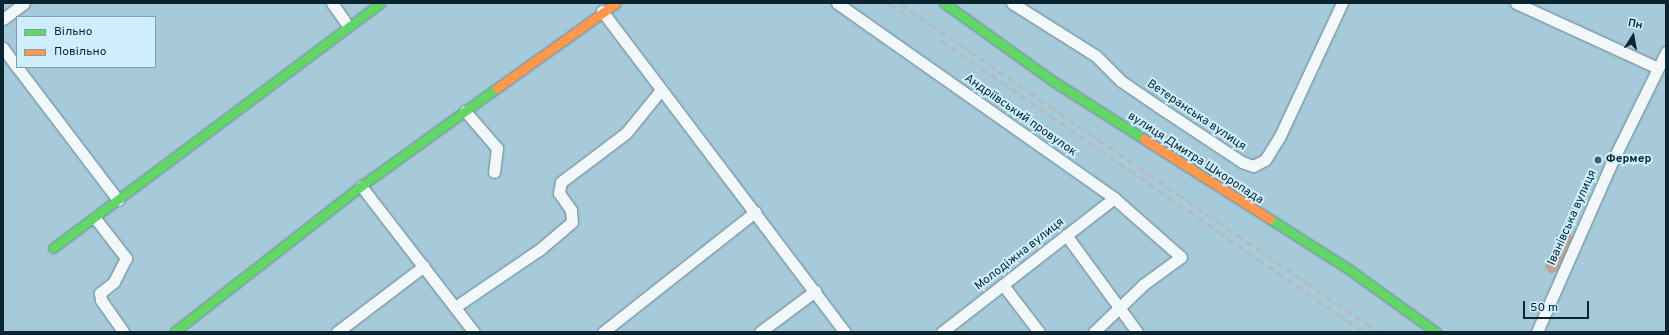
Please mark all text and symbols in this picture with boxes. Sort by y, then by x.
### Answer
legend [16,16,156,68]
north arrow [1613,16,1653,56]
text: Пн [1627,16,1644,33]
text: Вільно [54,24,92,40]
text: Повільно [54,44,106,60]
street label: Андріївський провулок [961,72,1079,160]
street label: Ветеранська вулиця [1144,77,1248,155]
street label: вулиця Дмитра Шкоропада [1124,110,1266,208]
place label: Фермер [1606,153,1651,167]
marker: Фермер [1593,155,1603,165]
street label: Іванівська вулиця [1545,168,1601,268]
street label: Молодіжна вулиця [972,216,1068,294]
scale bar [1525,293,1591,319]
text: 50 m [1530,300,1558,316]

